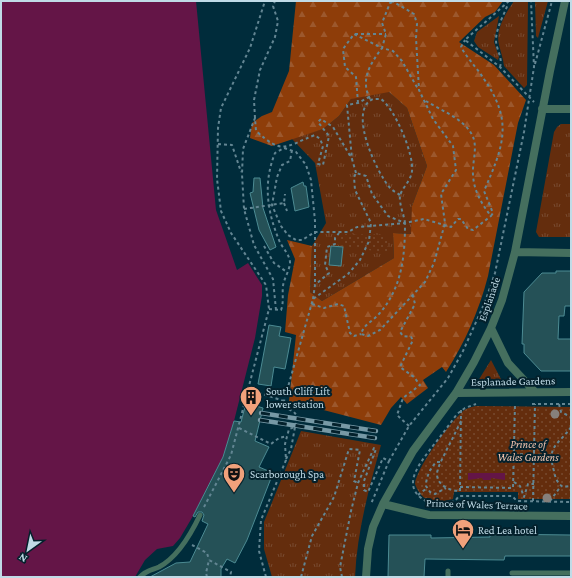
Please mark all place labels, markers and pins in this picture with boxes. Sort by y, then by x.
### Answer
building icon: South Cliff Lift lower station [238,384,264,417]
place label: South Cliff Lift lower station [266,385,331,410]
theatre icon: Scarborough Spa [221,461,247,494]
place label: Scarborough Spa [250,468,324,481]
hotel icon: Red Lea hotel [450,517,476,550]
place label: Red Lea hotel [478,524,537,536]

